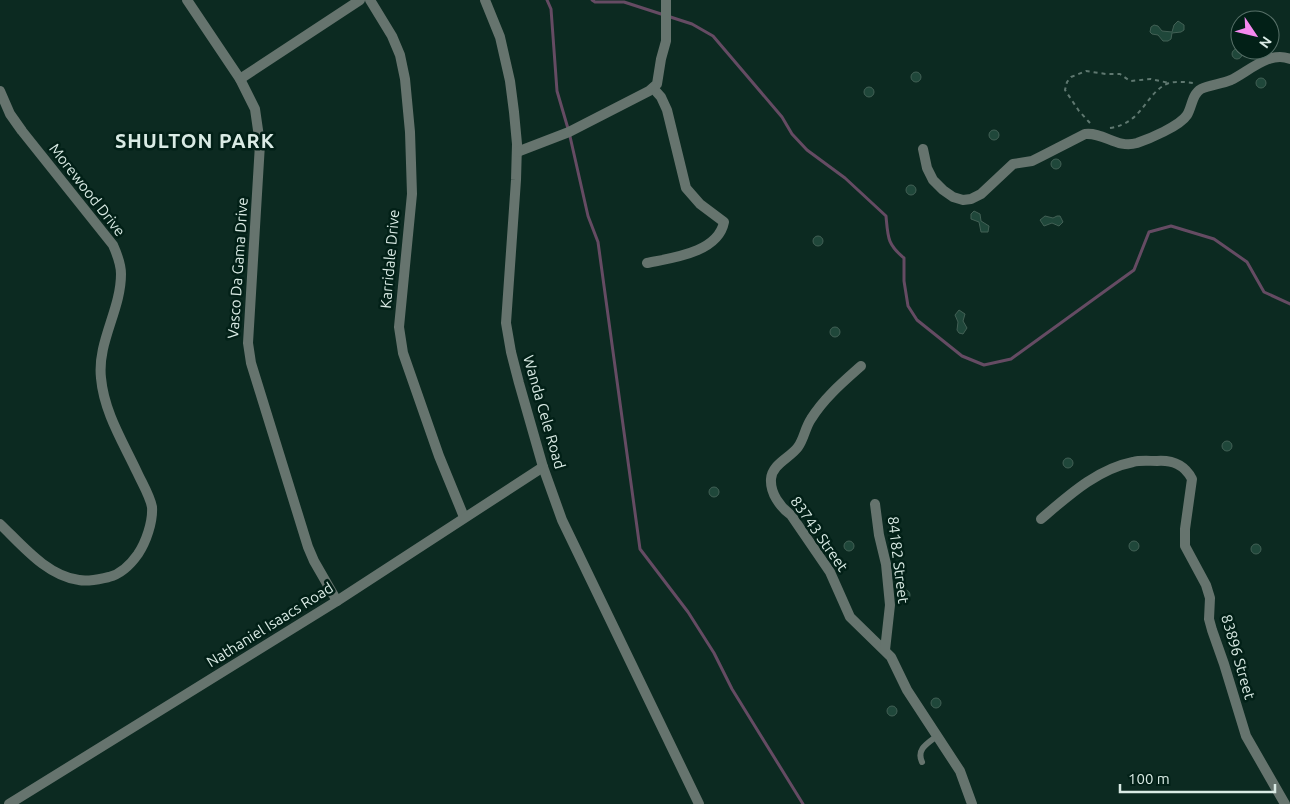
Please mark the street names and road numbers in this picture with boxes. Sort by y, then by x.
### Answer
street label: Morewood Drive [46,140,129,239]
street label: Vasco Da Gama Drive [224,197,251,339]
street label: Karridale Drive [377,209,402,309]
street label: Wanda Cele Road [520,353,569,471]
street label: 83743 Street [787,493,852,575]
street label: 84182 Street [885,515,912,605]
street label: Nathaniel Isaacs Road [203,579,336,670]
street label: 83896 Street [1218,612,1259,701]

